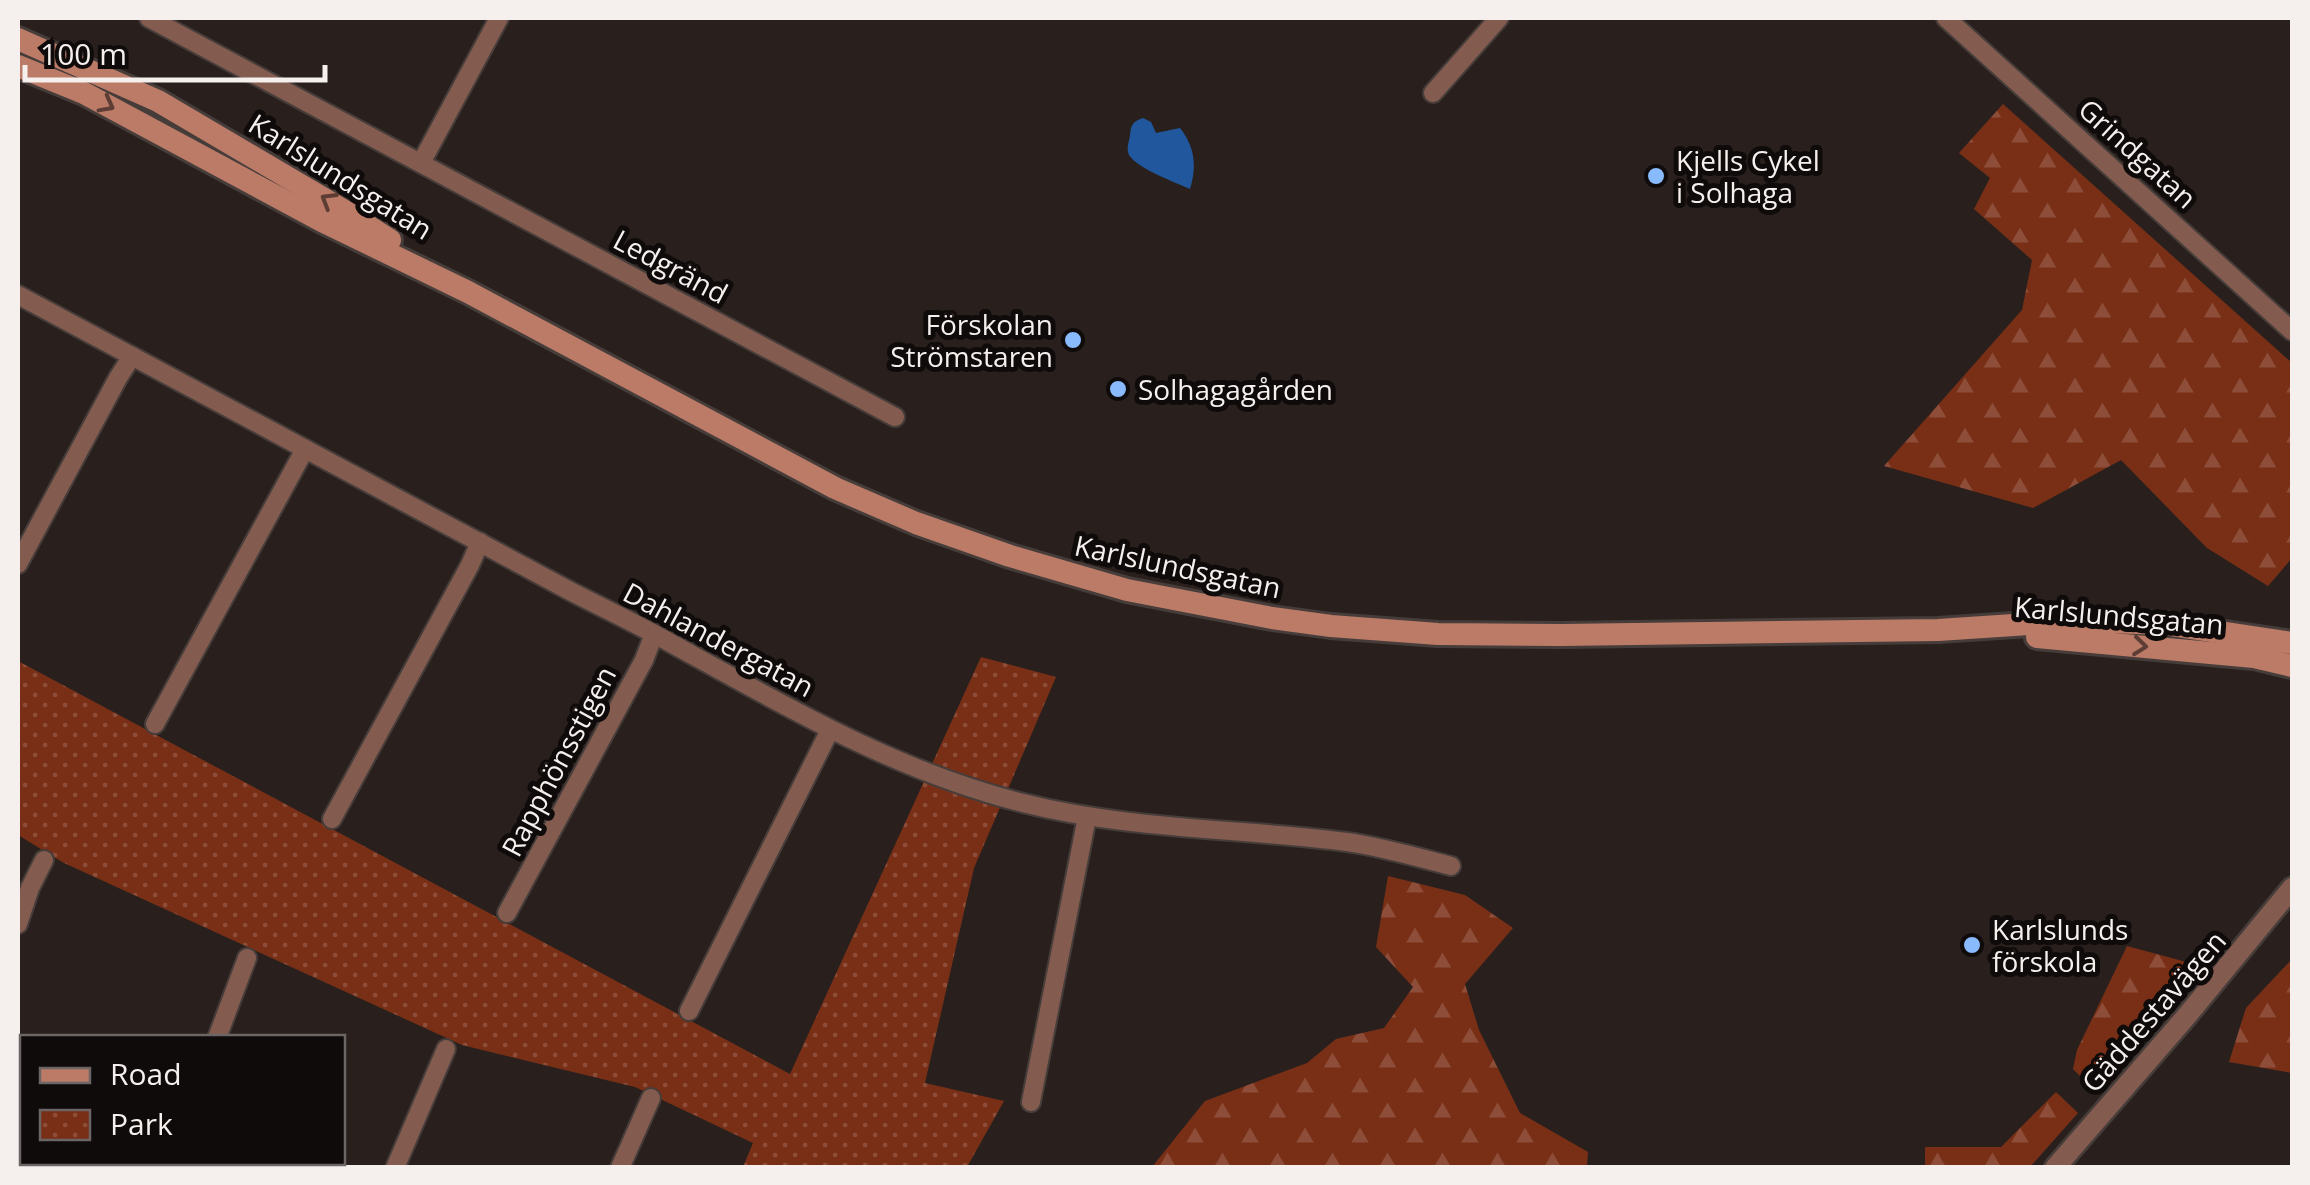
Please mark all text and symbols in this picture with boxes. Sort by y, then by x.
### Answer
scale bar [25,20,325,82]
text: 100 m [40,33,127,74]
street label: Grindgatan [2071,90,2205,216]
one-way arrow [96,92,114,112]
street label: Karlslundsgatan [242,104,440,248]
place label: Kjells Cykel i Solhaga [1676,141,1820,211]
marker: Kjells Cykel i Solhaga [1645,165,1667,187]
one-way arrow [320,193,338,212]
street label: Ledgränd [607,220,735,312]
place label: Förskolan Strömstaren [890,305,1053,375]
marker: Förskolan Strömstaren [1062,329,1084,351]
place label: Solhagagården [1138,370,1333,408]
marker: Solhagagården [1107,378,1129,400]
street label: Karlslundsgatan [1071,526,1285,606]
street label: Dahlandergatan [617,573,821,705]
street label: Karlslundsgatan [2013,587,2225,643]
one-way arrow [2133,635,2149,656]
street label: Rapphönsstigen [492,659,624,863]
place label: Karlslunds förskola [1992,910,2128,980]
street label: Gäddestavägen [2072,922,2234,1100]
marker: Karlslunds förskola [1961,934,1983,956]
legend [20,1035,345,1165]
text: Road [110,1053,182,1094]
text: Park [110,1103,173,1144]

